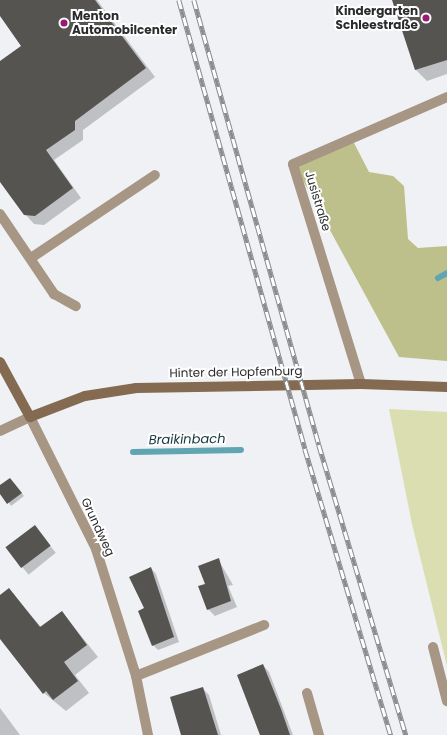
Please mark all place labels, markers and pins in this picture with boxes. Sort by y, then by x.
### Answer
place label: Kindergarten Schleestraße [336,4,418,32]
place label: Menton Automobilcenter [72,9,177,37]
marker: Kindergarten Schleestraße [421,13,431,23]
marker: Menton Automobilcenter [59,18,69,28]

